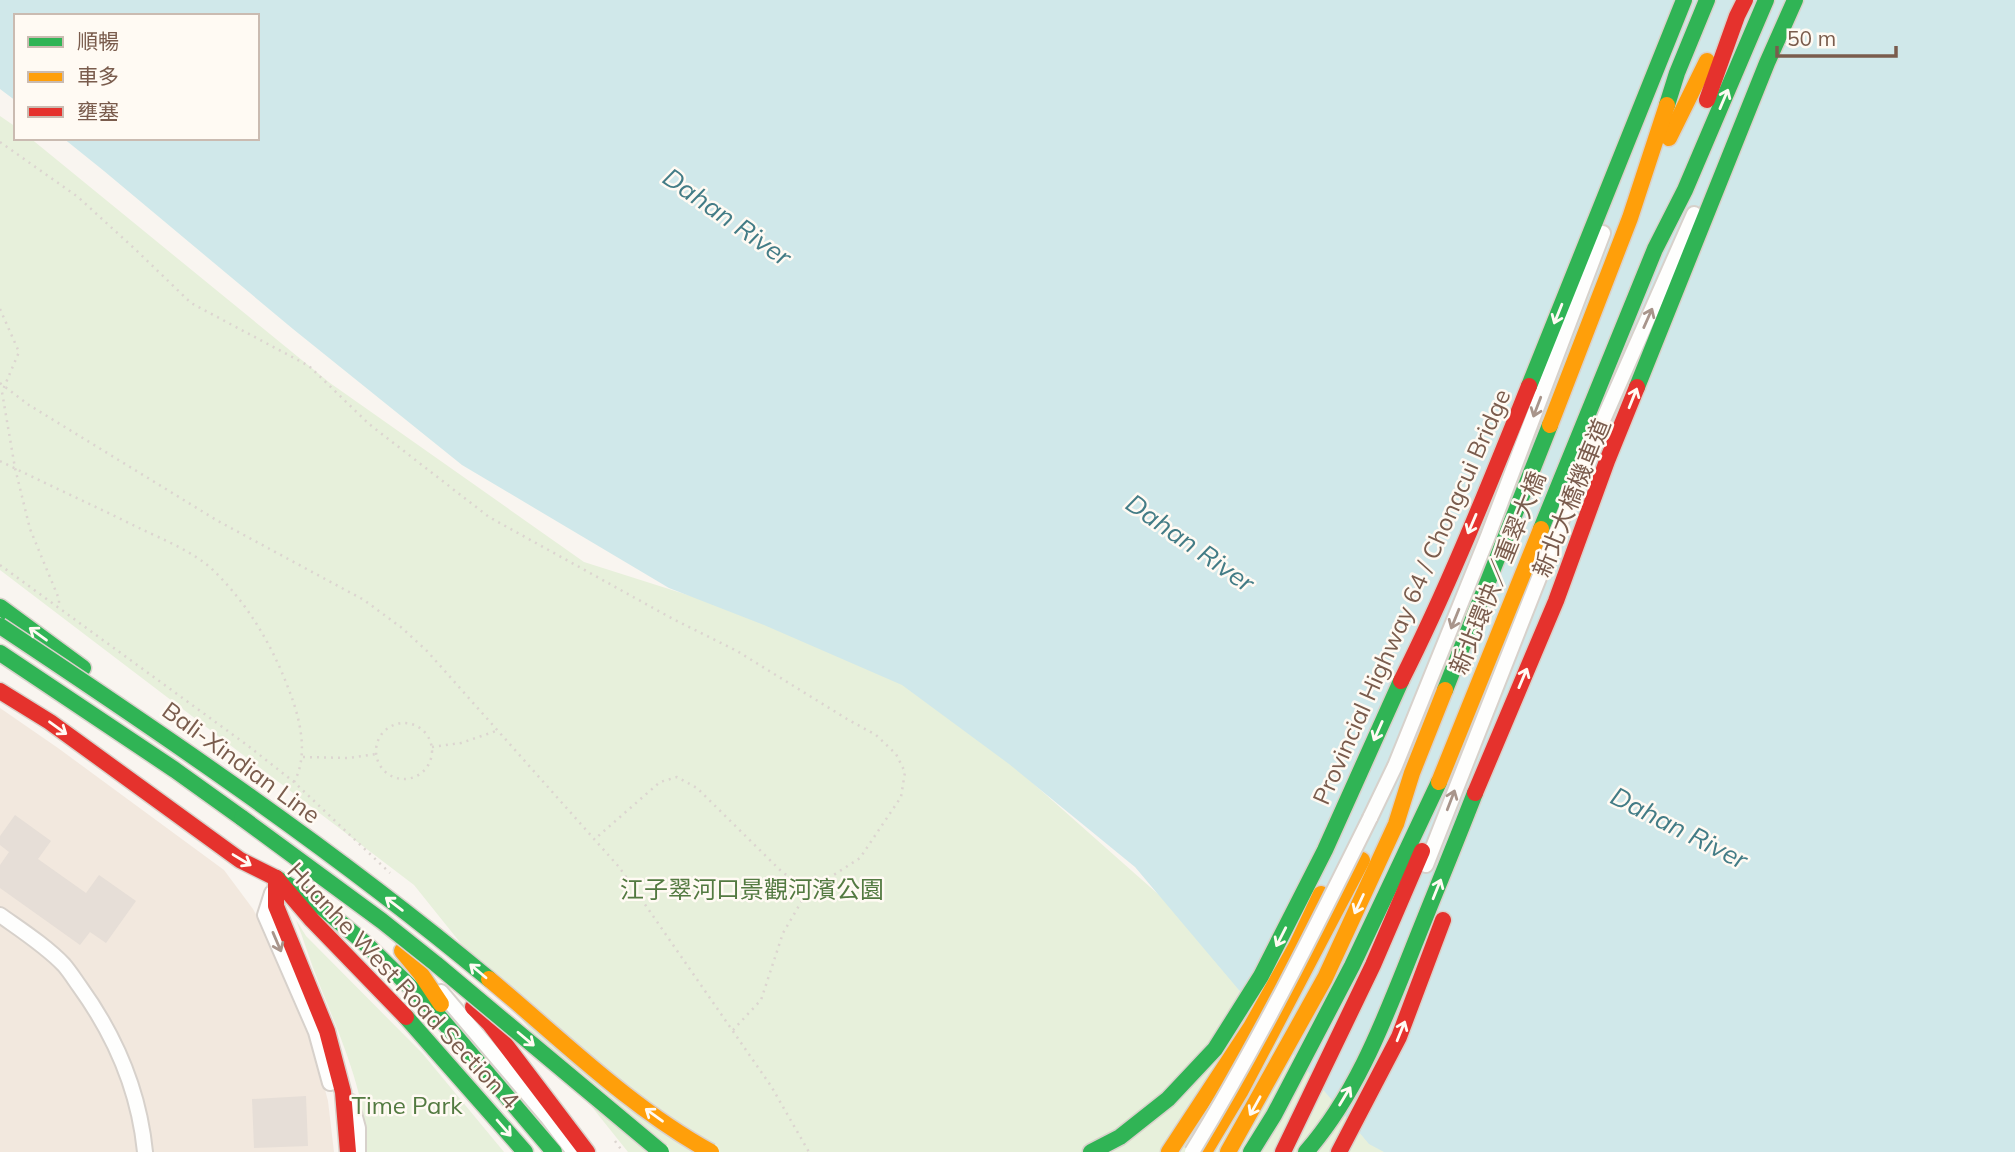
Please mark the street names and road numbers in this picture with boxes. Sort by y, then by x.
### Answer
street label: Provincial Highway 64 / Chongcui Bridge [1306,384,1517,809]
street label: 新北大橋機車道 [1526,414,1616,581]
street label: 新北環快／重翠大橋 [1443,467,1551,678]
street label: Bali-Xindian Line [157,695,326,830]
street label: Huanhe West Road Section 4 [281,856,526,1115]

